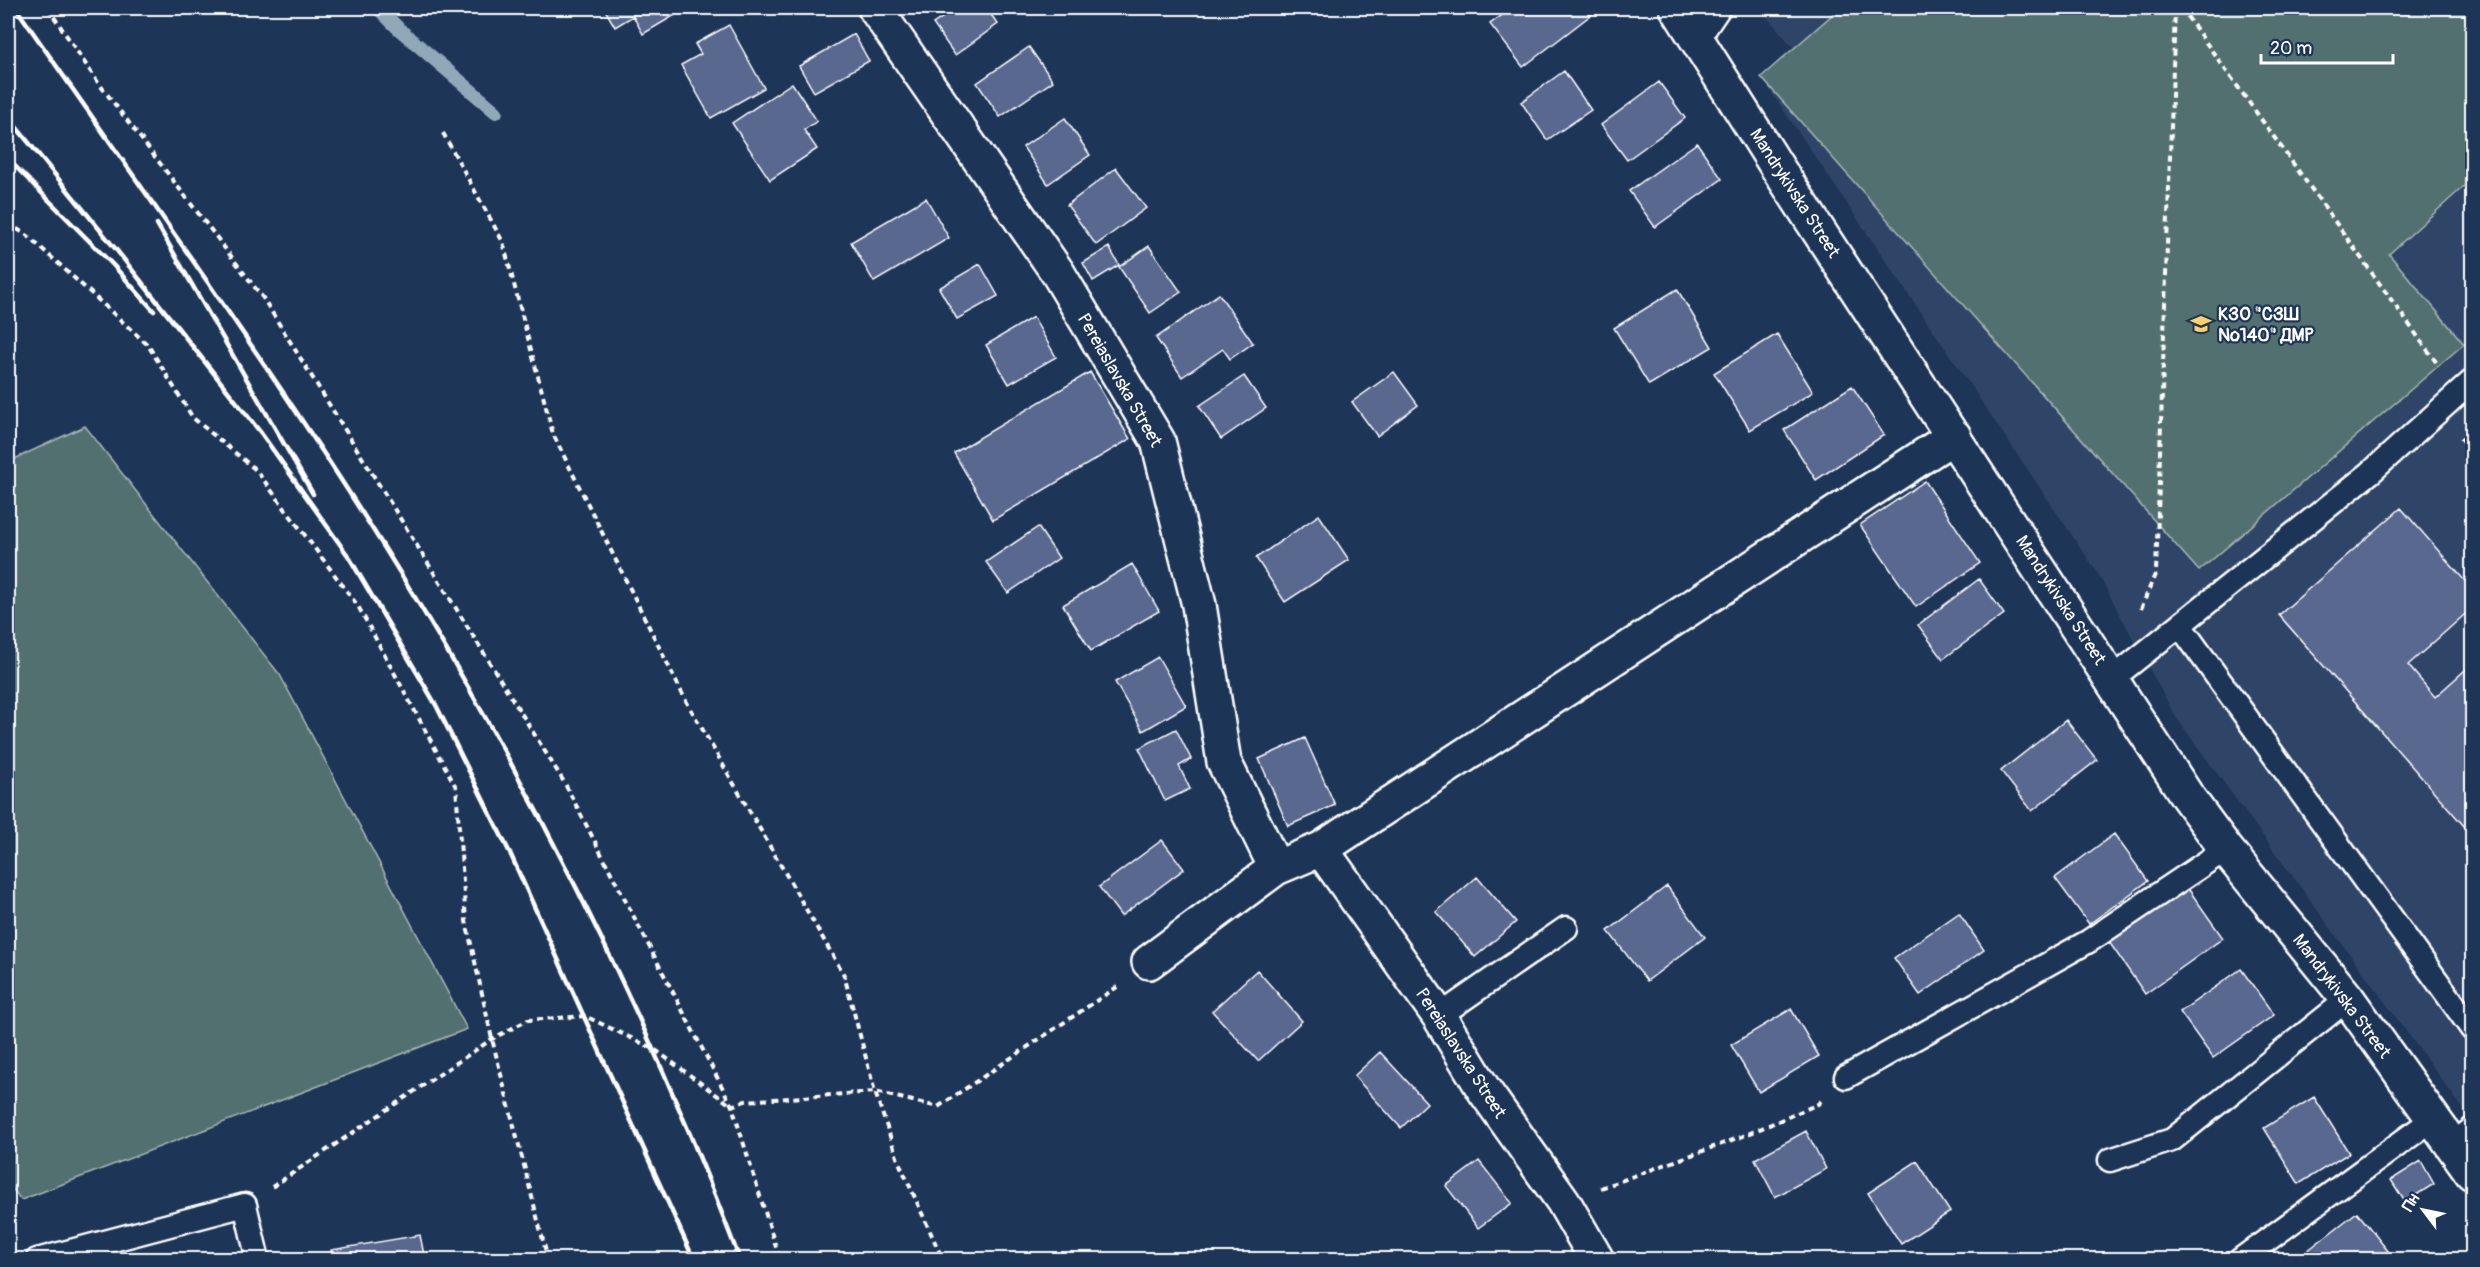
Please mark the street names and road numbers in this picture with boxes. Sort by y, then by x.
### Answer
street label: Mandrykivska Street [1744,124,1845,263]
street label: Pereiaslavska Street [1072,309,1168,452]
street label: Mandrykivska Street [2010,531,2111,670]
street label: Mandrykivska Street [2287,930,2396,1064]
street label: Pereiaslavska Street [1410,984,1512,1123]

